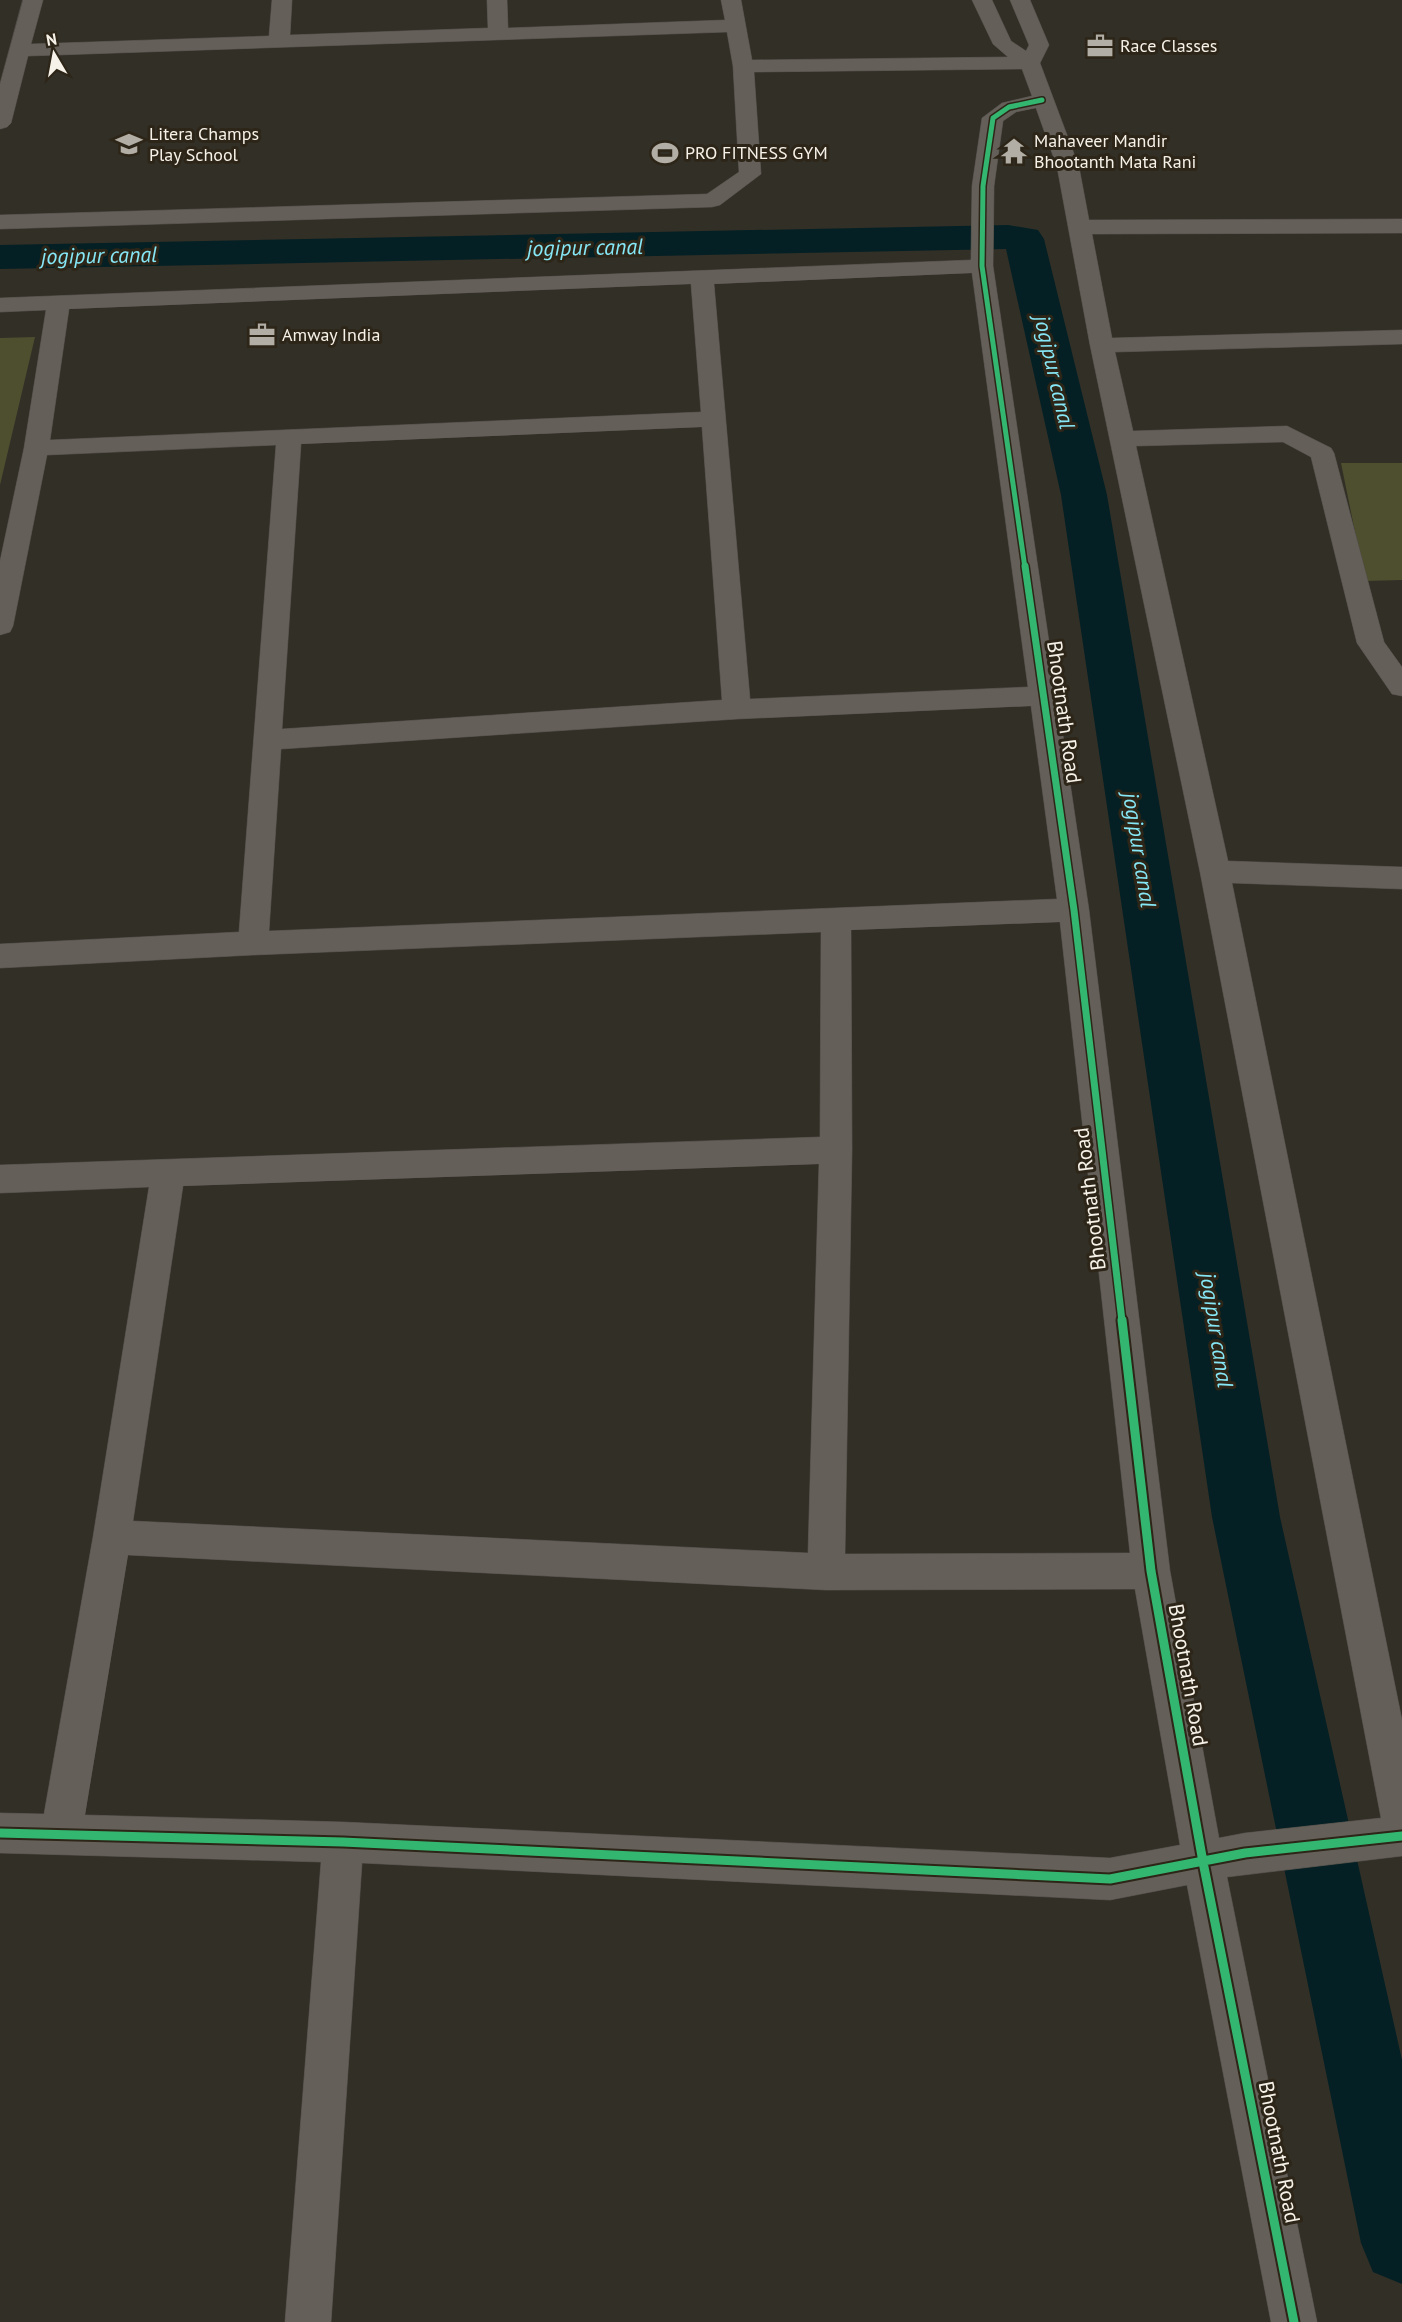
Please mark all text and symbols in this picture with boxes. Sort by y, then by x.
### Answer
north arrow [24,24,84,84]
text: N [44,28,58,50]
office icon: Race Classes [1085,31,1115,61]
place label: Race Classes [1120,34,1217,57]
place label: Litera Champs Play School [149,122,259,166]
school or university icon: Litera Champs Play School [114,129,144,159]
place label: Mahaveer Mandir Bhootanth Mata Rani [1034,129,1196,173]
temple icon: Mahaveer Mandir Bhootanth Mata Rani [999,136,1029,166]
sports icon: PRO FITNESS GYM [650,138,680,168]
place label: PRO FITNESS GYM [685,141,828,164]
water label: jogipur canal [524,232,643,262]
water label: jogipur canal [38,240,157,270]
water label: jogipur canal [1028,309,1082,432]
office icon: Amway India [247,320,277,350]
place label: Amway India [282,323,380,346]
street label: Bhootnath Road [1041,639,1088,785]
water label: jogipur canal [1117,787,1163,910]
street label: Bhootnath Road [1067,1126,1112,1272]
water label: jogipur canal [1194,1267,1240,1390]
street label: Bhootnath Road [1163,1602,1214,1748]
street label: Bhootnath Road [1253,2079,1306,2225]

